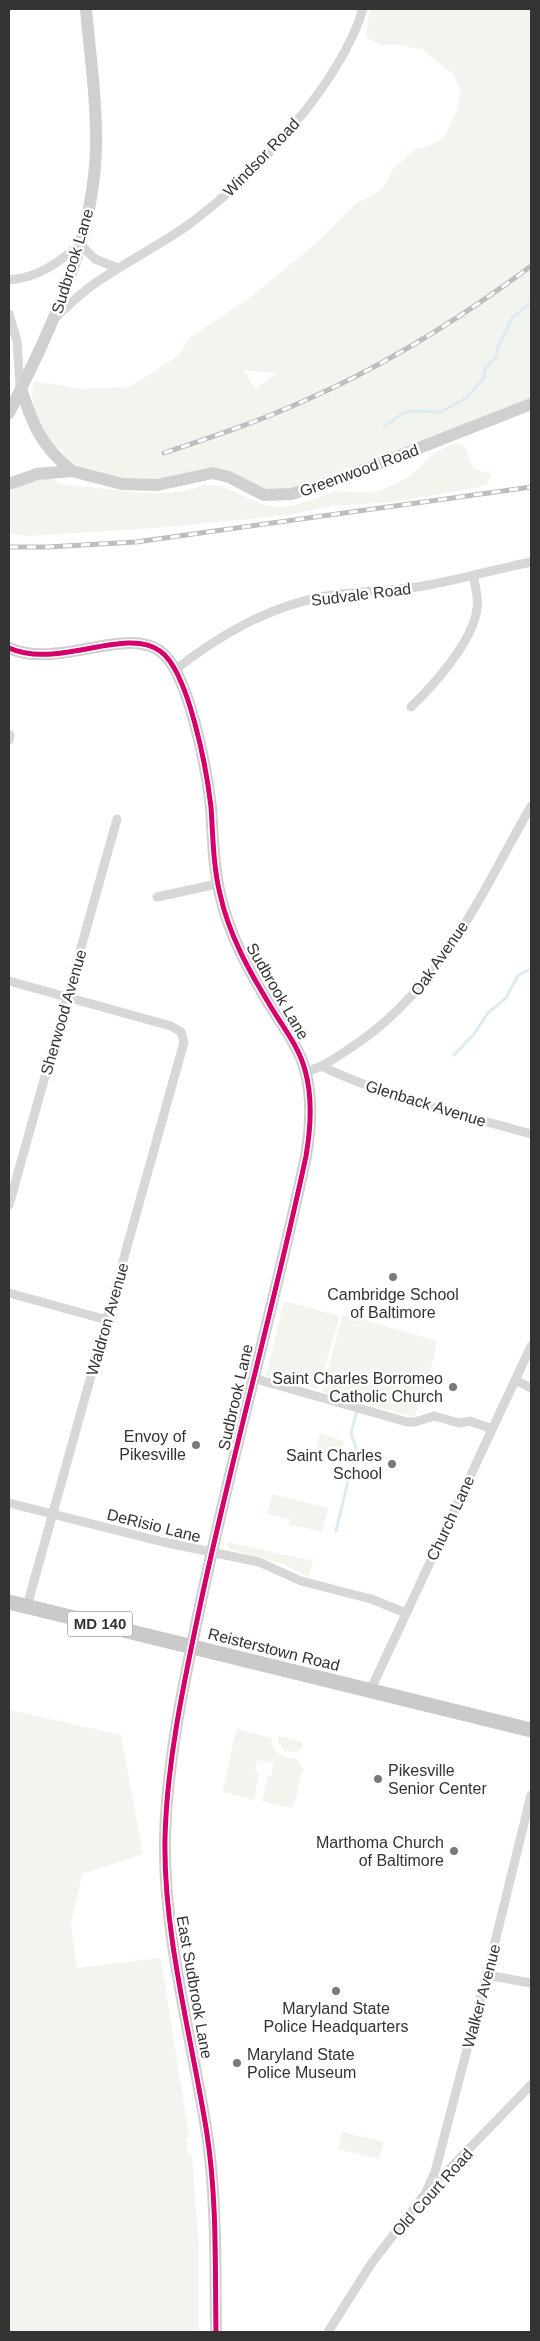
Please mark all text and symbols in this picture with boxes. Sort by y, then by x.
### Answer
street label: Windsor Road [220,115,303,200]
street label: Sudbrook Lane [48,207,97,316]
street label: Greenwood Road [297,441,421,500]
street label: Sudvale Road [310,580,412,609]
street label: Oak Avenue [408,918,471,999]
street label: Sudbrook Lane [243,940,312,1043]
street label: Sherwood Avenue [37,947,90,1077]
street label: Glenback Avenue [364,1077,488,1130]
street label: Waldron Avenue [83,1261,132,1377]
marker: Cambridge School of Baltimore [387,1271,399,1283]
place label: Cambridge School of Baltimore [327,1286,459,1321]
street label: Sudbrook Lane [215,1342,256,1452]
place label: Saint Charles Borromeo Catholic Church [272,1370,443,1405]
marker: Saint Charles Borromeo Catholic Church [447,1381,459,1393]
place label: Envoy of Pikesville [119,1428,187,1463]
marker: Envoy of Pikesville [190,1439,202,1451]
place label: Saint Charles School [286,1447,382,1482]
marker: Saint Charles School [386,1458,398,1470]
street label: Church Lane [423,1473,478,1563]
street label: DeRisio Lane [105,1506,203,1545]
road number: MD 140 [68,1612,132,1636]
street label: Reisterstown Road [206,1625,342,1674]
place label: Pikesville Senior Center [388,1762,487,1797]
marker: Pikesville Senior Center [372,1773,384,1785]
place label: Marthoma Church of Baltimore [316,1834,444,1869]
marker: Marthoma Church of Baltimore [448,1845,460,1857]
street label: East Sudbrook Lane [174,1914,215,2060]
street label: Walker Avenue [459,1942,504,2050]
marker: Maryland State Police Headquarters [330,1985,342,1997]
place label: Maryland State Police Headquarters [264,2000,408,2035]
place label: Maryland State Police Museum [247,2046,356,2081]
marker: Maryland State Police Museum [231,2057,243,2069]
street label: Old Court Road [389,2145,476,2239]

